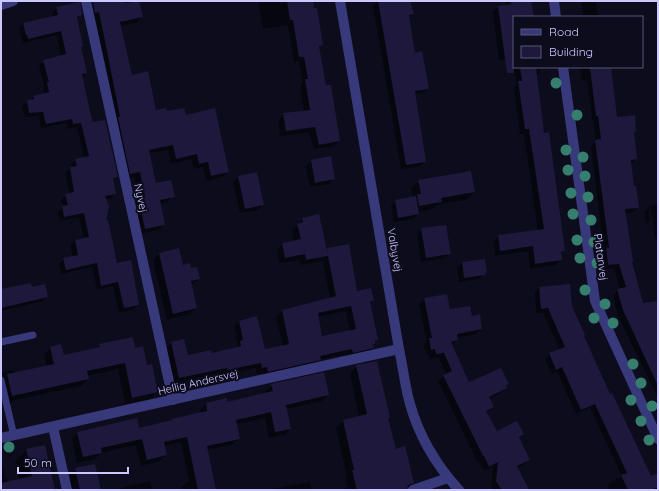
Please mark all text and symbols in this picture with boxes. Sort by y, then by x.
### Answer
legend [513,16,643,68]
text: Road [549,24,579,39]
text: Building [549,44,593,59]
street label: Nyvej [131,182,151,214]
street label: Valbyvej [384,227,406,273]
street label: Platanvej [591,233,611,281]
street label: Hellig Andersvej [156,366,240,398]
scale bar [18,449,128,475]
text: 50 m [24,455,52,470]

